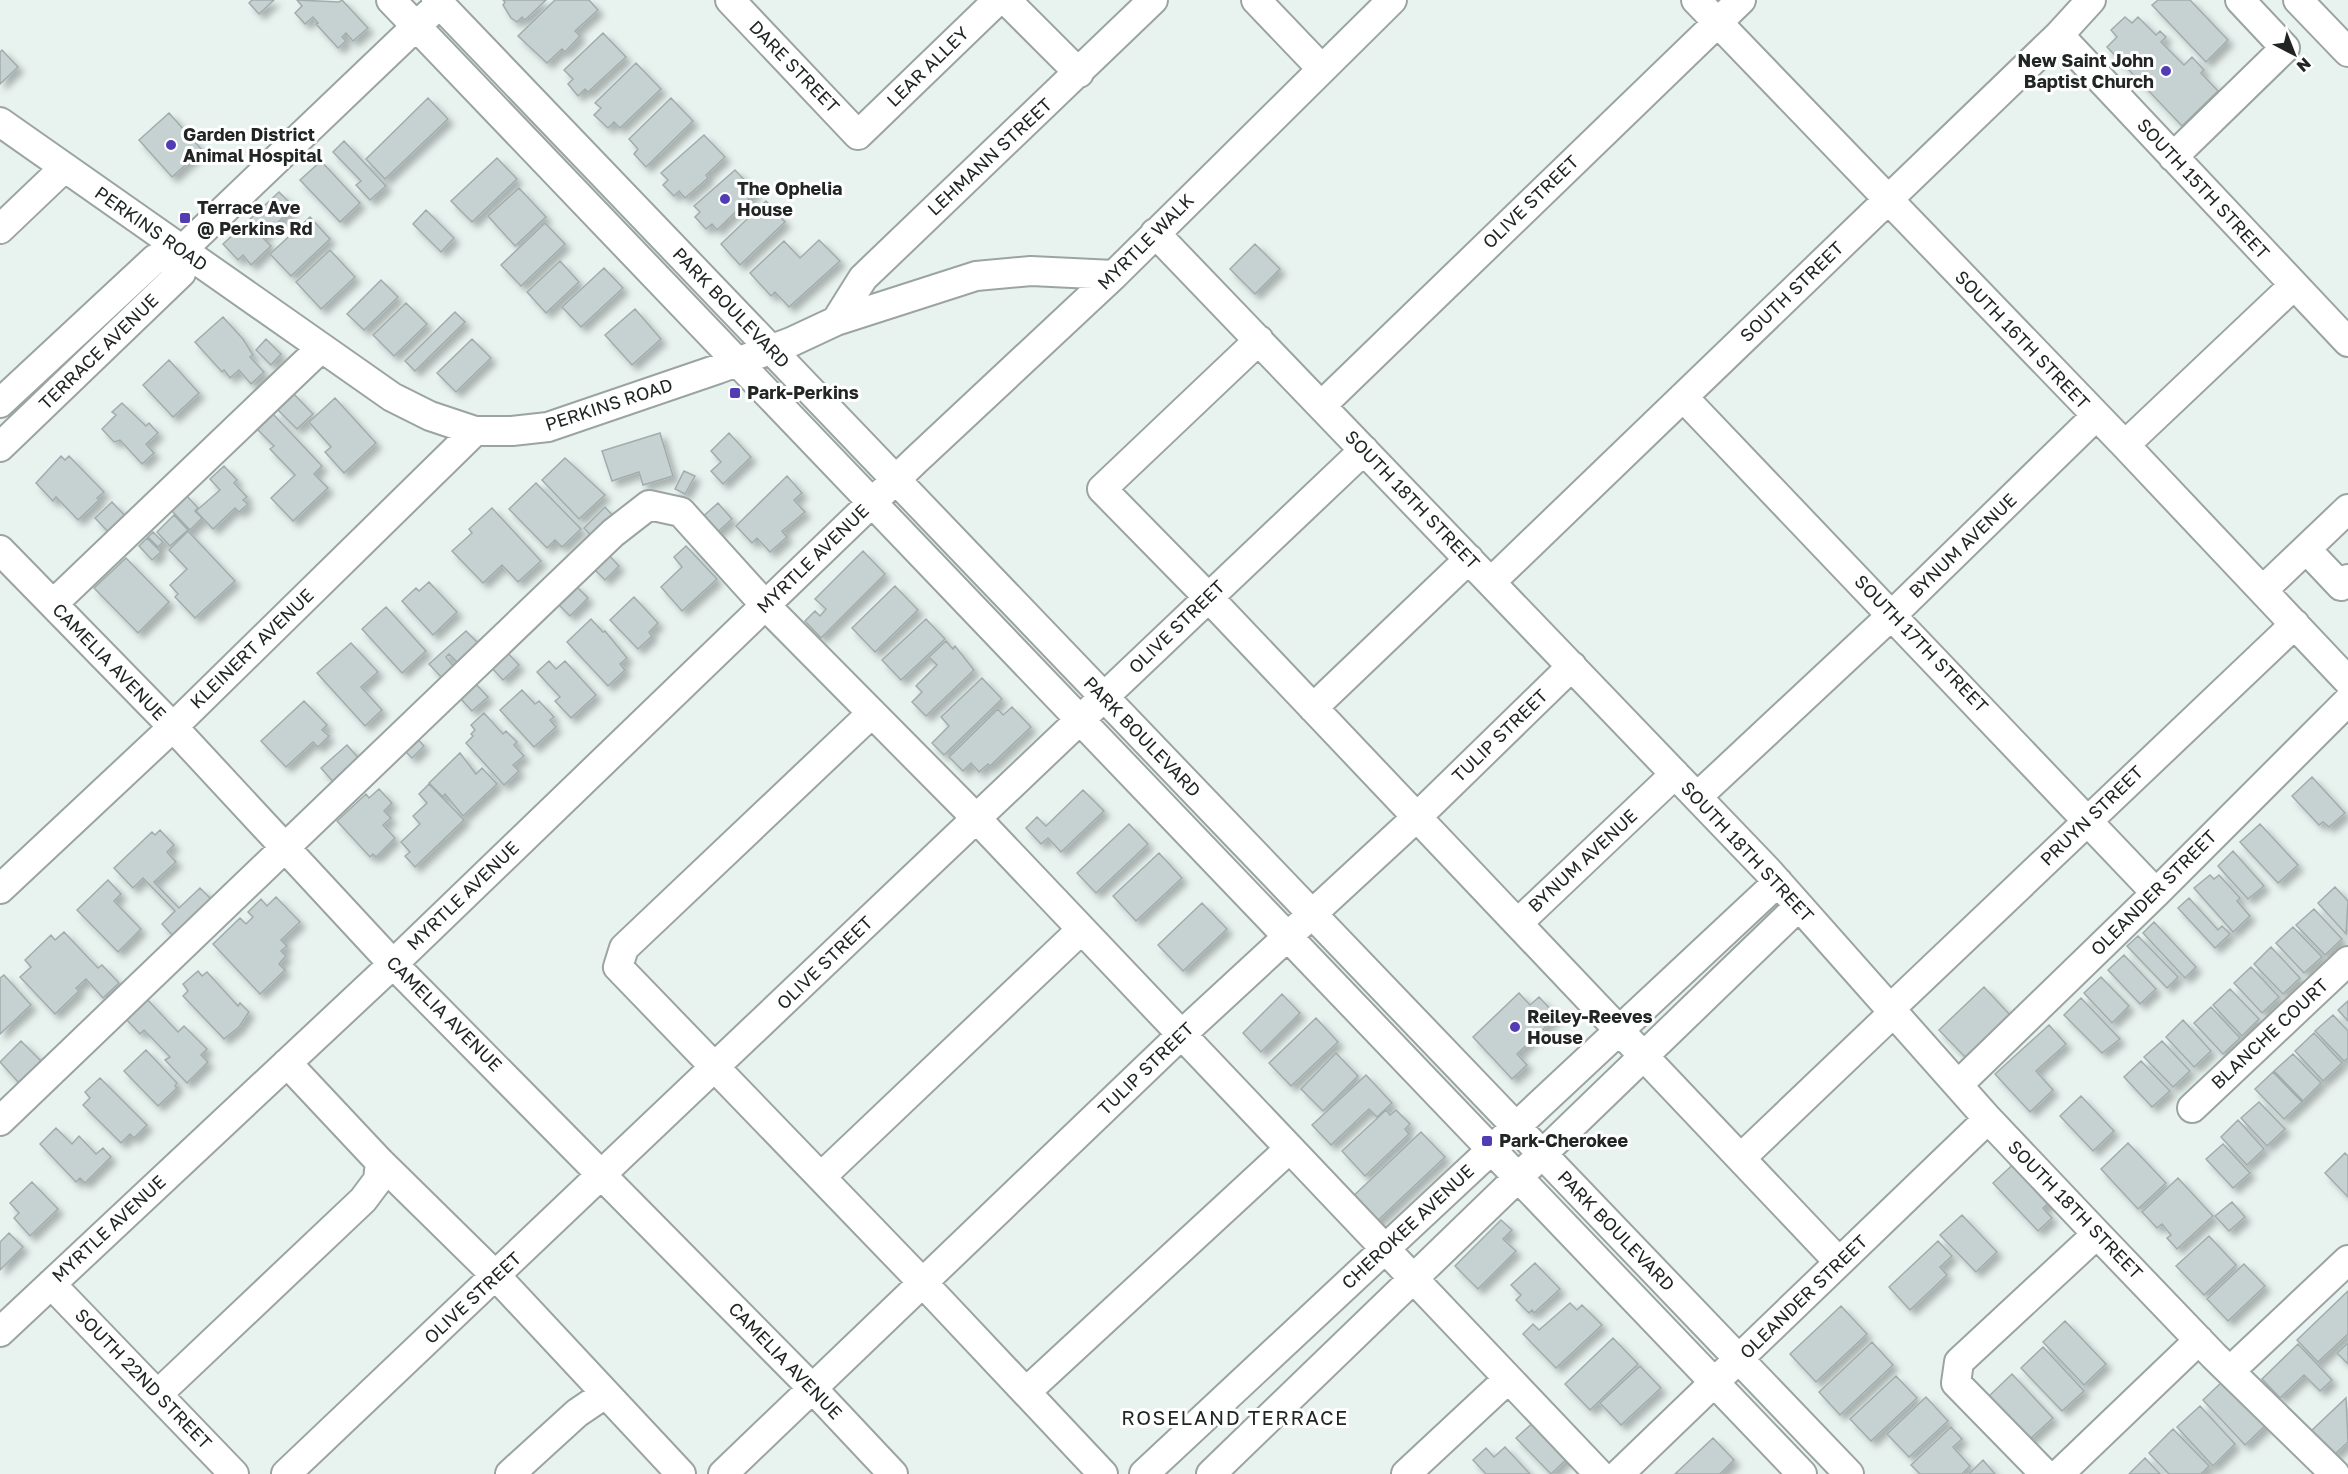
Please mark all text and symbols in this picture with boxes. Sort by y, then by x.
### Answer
street label: DARE STREET [745,15,844,117]
street label: LEAR ALLEY [882,21,973,111]
north arrow [2264,24,2324,84]
place label: New Saint John Baptist Church [2017,49,2154,92]
text: N [2293,54,2315,77]
marker: New Saint John Baptist Church [2159,64,2173,78]
street label: LEHMANN STREET [922,93,1056,220]
street label: SOUTH 15TH STREET [2133,114,2274,263]
place label: Garden District Animal Hospital [183,123,323,166]
marker: Garden District Animal Hospital [164,138,178,152]
street label: OLIVE STREET [1478,150,1583,253]
place label: The Ophelia House [737,177,843,220]
street label: PERKINS ROAD [91,181,212,275]
street label: MYRTLE WALK [1093,189,1198,294]
marker: The Ophelia House [718,192,732,206]
place label: Terrace Ave @ Perkins Rd [197,196,313,239]
marker: Terrace Ave @ Perkins Rd [178,211,192,225]
street label: SOUTH STREET [1735,236,1848,346]
street label: PARK BOULEVARD [669,243,795,372]
street label: SOUTH 16TH STREET [1951,265,2095,413]
street label: TERRACE AVENUE [34,289,163,414]
street label: PERKINS ROAD [542,373,675,435]
place label: Park-Perkins [747,381,859,403]
marker: Park-Perkins [728,386,742,400]
street label: SOUTH 18TH STREET [1341,425,1485,573]
street label: BYNUM AVENUE [1904,488,2021,602]
street label: MYRTLE AVENUE [752,499,873,617]
street label: SOUTH 17TH STREET [1850,570,1993,717]
street label: OLIVE STREET [1124,575,1229,678]
street label: KLEINERT AVENUE [185,584,318,713]
street label: CAMELIA AVENUE [48,598,171,724]
street label: PARK BOULEVARD [1080,672,1206,801]
street label: TULIP STREET [1447,684,1552,786]
street label: PRUYN STREET [2035,761,2147,870]
street label: SOUTH 18TH STREET [1677,776,1819,926]
street label: BYNUM AVENUE [1523,804,1641,916]
street label: OLEANDER STREET [2086,825,2221,960]
street label: MYRTLE AVENUE [402,836,523,954]
street label: OLIVE STREET [772,911,877,1014]
street label: CAMELIA AVENUE [382,951,507,1076]
street label: BLANCHE COURT [2206,973,2332,1093]
place label: Reiley-Reeves House [1527,1005,1653,1048]
street label: TULIP STREET [1093,1017,1198,1119]
marker: Reiley-Reeves House [1508,1020,1522,1034]
place label: Park-Cherokee [1499,1129,1628,1151]
marker: Park-Cherokee [1480,1134,1494,1148]
street label: SOUTH 18TH STREET [2004,1135,2148,1283]
street label: CHEROKEE AVENUE [1337,1159,1478,1293]
street label: PARK BOULEVARD [1554,1166,1680,1295]
street label: MYRTLE AVENUE [47,1170,170,1287]
street label: OLEANDER STREET [1735,1230,1872,1363]
street label: OLIVE STREET [419,1247,525,1348]
street label: CAMELIA AVENUE [724,1297,847,1423]
street label: SOUTH 22ND STREET [71,1303,217,1453]
district label: ROSELAND TERRACE [1121,1405,1349,1429]

